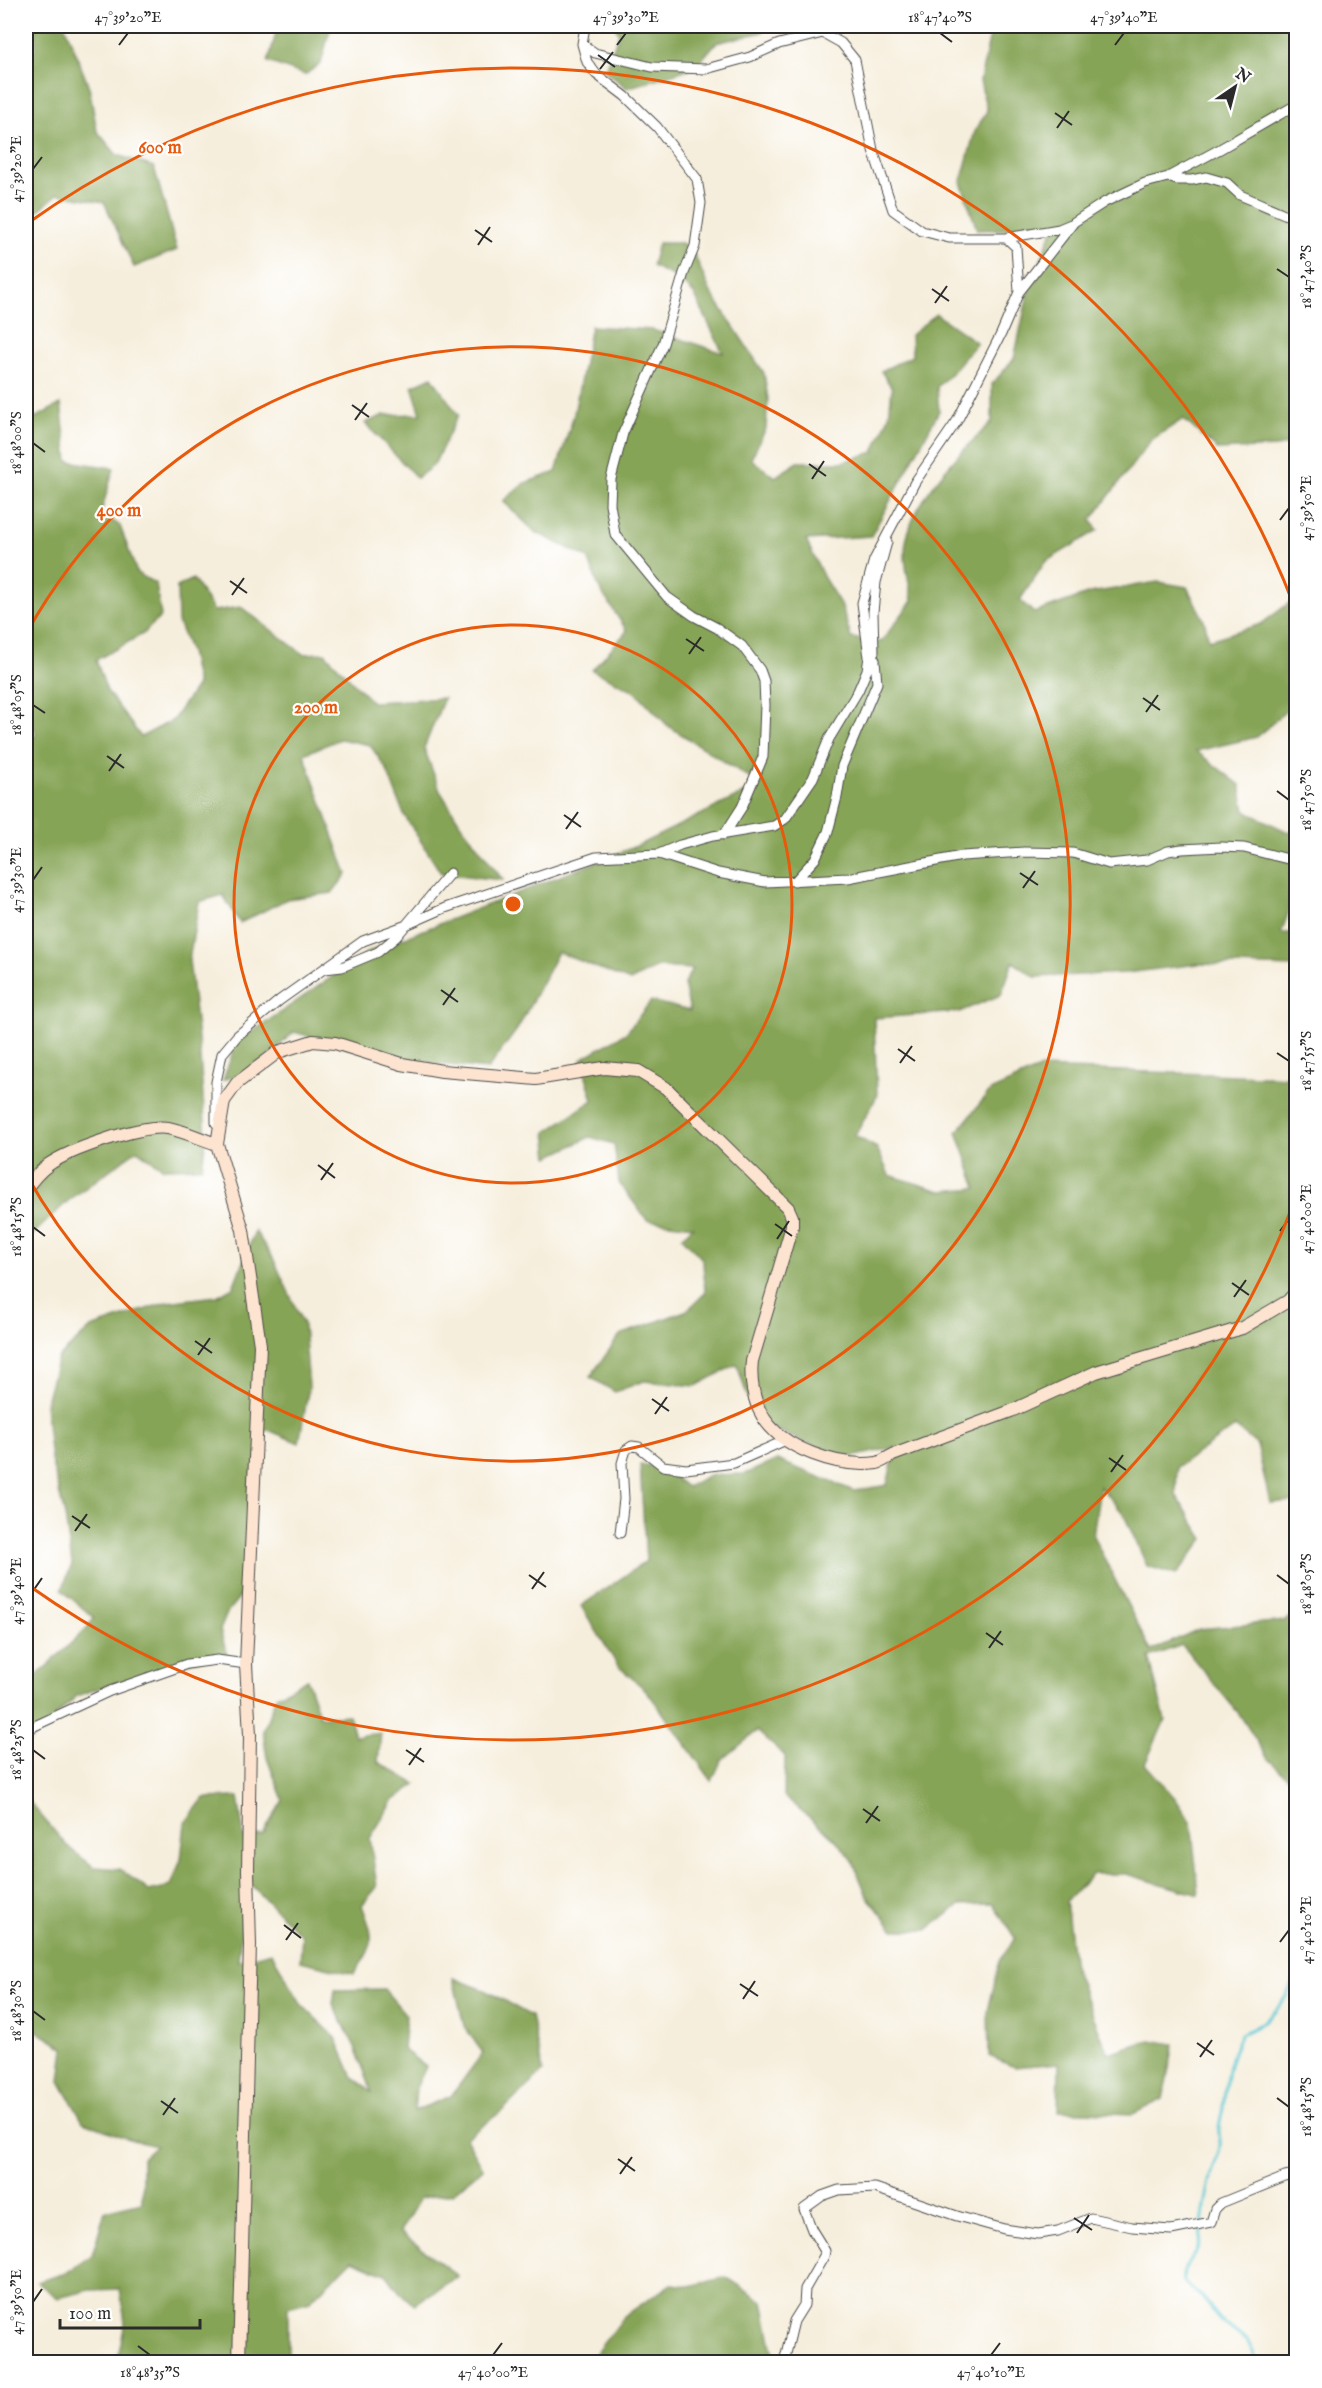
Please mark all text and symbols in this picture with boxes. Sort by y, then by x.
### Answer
text: 47°39'20"E [94,8,162,27]
text: 47°39'30"E [593,8,659,27]
text: 18°47'40"S [908,8,972,27]
text: 47°39'40"E [1090,8,1158,27]
north arrow [1205,57,1265,117]
text: N [1230,64,1254,89]
text: 47°39'20"E [7,135,26,203]
text: 600 m [138,137,182,160]
text: 18°47'40"S [1297,245,1316,309]
text: 18°48'00"S [7,411,26,475]
text: 47°39'50"E [1297,475,1316,541]
text: 400 m [97,500,141,523]
text: 18°48'05"S [7,674,26,736]
text: 200 m [294,697,338,720]
text: 18°47'50"S [1297,769,1316,831]
text: 47°39'30"E [7,847,26,913]
centre of rings [503,894,523,914]
text: 18°47'55"S [1297,1031,1316,1091]
text: 47°40'00"E [1297,1184,1316,1254]
text: 18°48'15"S [7,1197,26,1257]
text: 18°48'05"S [1297,1553,1316,1615]
text: 47°39'40"E [7,1557,26,1625]
text: 18°48'25"S [7,1719,26,1781]
text: 47°40'10"E [1297,1896,1316,1964]
text: 18°48'30"S [7,1980,26,2042]
text: 18°48'15"S [1297,2077,1316,2137]
text: 47°39'50"E [7,2269,26,2335]
scale bar [60,2292,200,2330]
text: 100 m [69,2303,111,2326]
text: 18°48'35"S [120,2363,180,2382]
text: 47°40'00"E [458,2363,528,2382]
text: 47°40'10"E [957,2363,1025,2382]

